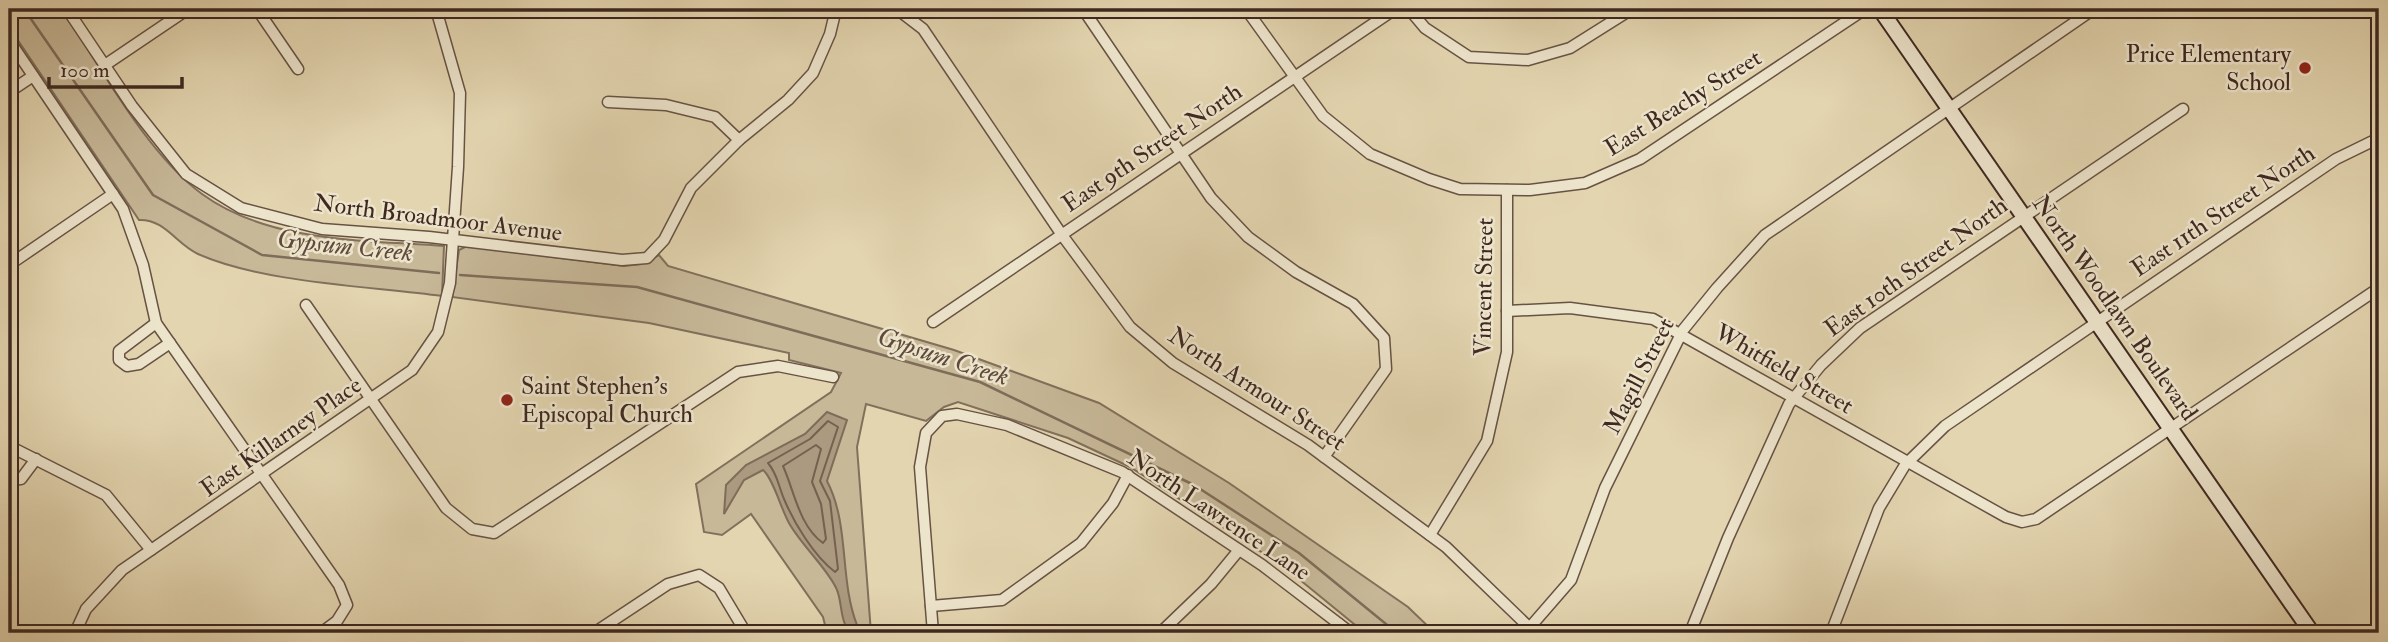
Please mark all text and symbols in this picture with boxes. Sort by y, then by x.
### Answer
place label: Price Elementary School [2126,39,2291,98]
street label: East Beachy Street [1599,42,1767,164]
scale bar [49,46,182,90]
text: 100 m [60,57,110,84]
marker: Price Elementary School [2297,60,2313,76]
street label: East 9th Street North [1056,76,1248,220]
street label: East 11th Street North [2125,138,2321,284]
street label: North Broadmoor Avenue [312,187,564,249]
street label: North Woodlawn Boulevard [2025,189,2205,427]
street label: East 10th Street North [1818,190,2014,344]
street label: Vincent Street [1467,217,1501,356]
water label: Gypsum Creek [276,223,414,269]
street label: Magill Street [1597,312,1682,439]
street label: Whitfield Street [1708,316,1859,421]
street label: North Armour Street [1162,320,1352,458]
water label: Gypsum Creek [873,321,1013,393]
street label: East Killarney Place [194,370,368,504]
place label: Saint Stephen's Episcopal Church [521,371,693,430]
marker: Saint Stephen's Episcopal Church [499,392,515,408]
street label: North Lawrence Lane [1122,442,1316,588]

